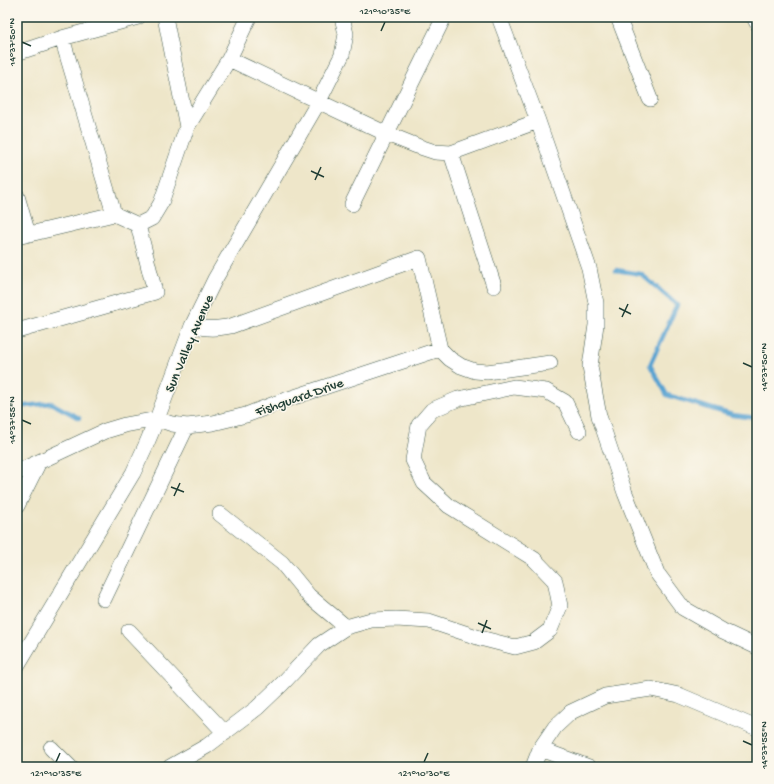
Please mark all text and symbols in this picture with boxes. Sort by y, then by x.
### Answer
text: 121°10'35"E [359,6,411,18]
text: 14°37'50"N [7,18,19,67]
street label: Sun Valley Avenue [162,292,219,395]
text: 14°37'50"N [759,343,771,392]
street label: Fishguard Drive [253,375,347,422]
text: 14°37'55"N [7,396,19,445]
text: 14°37'55"N [759,721,771,770]
text: 121°10'35"E [30,768,82,780]
text: 121°10'30"E [398,768,450,780]

